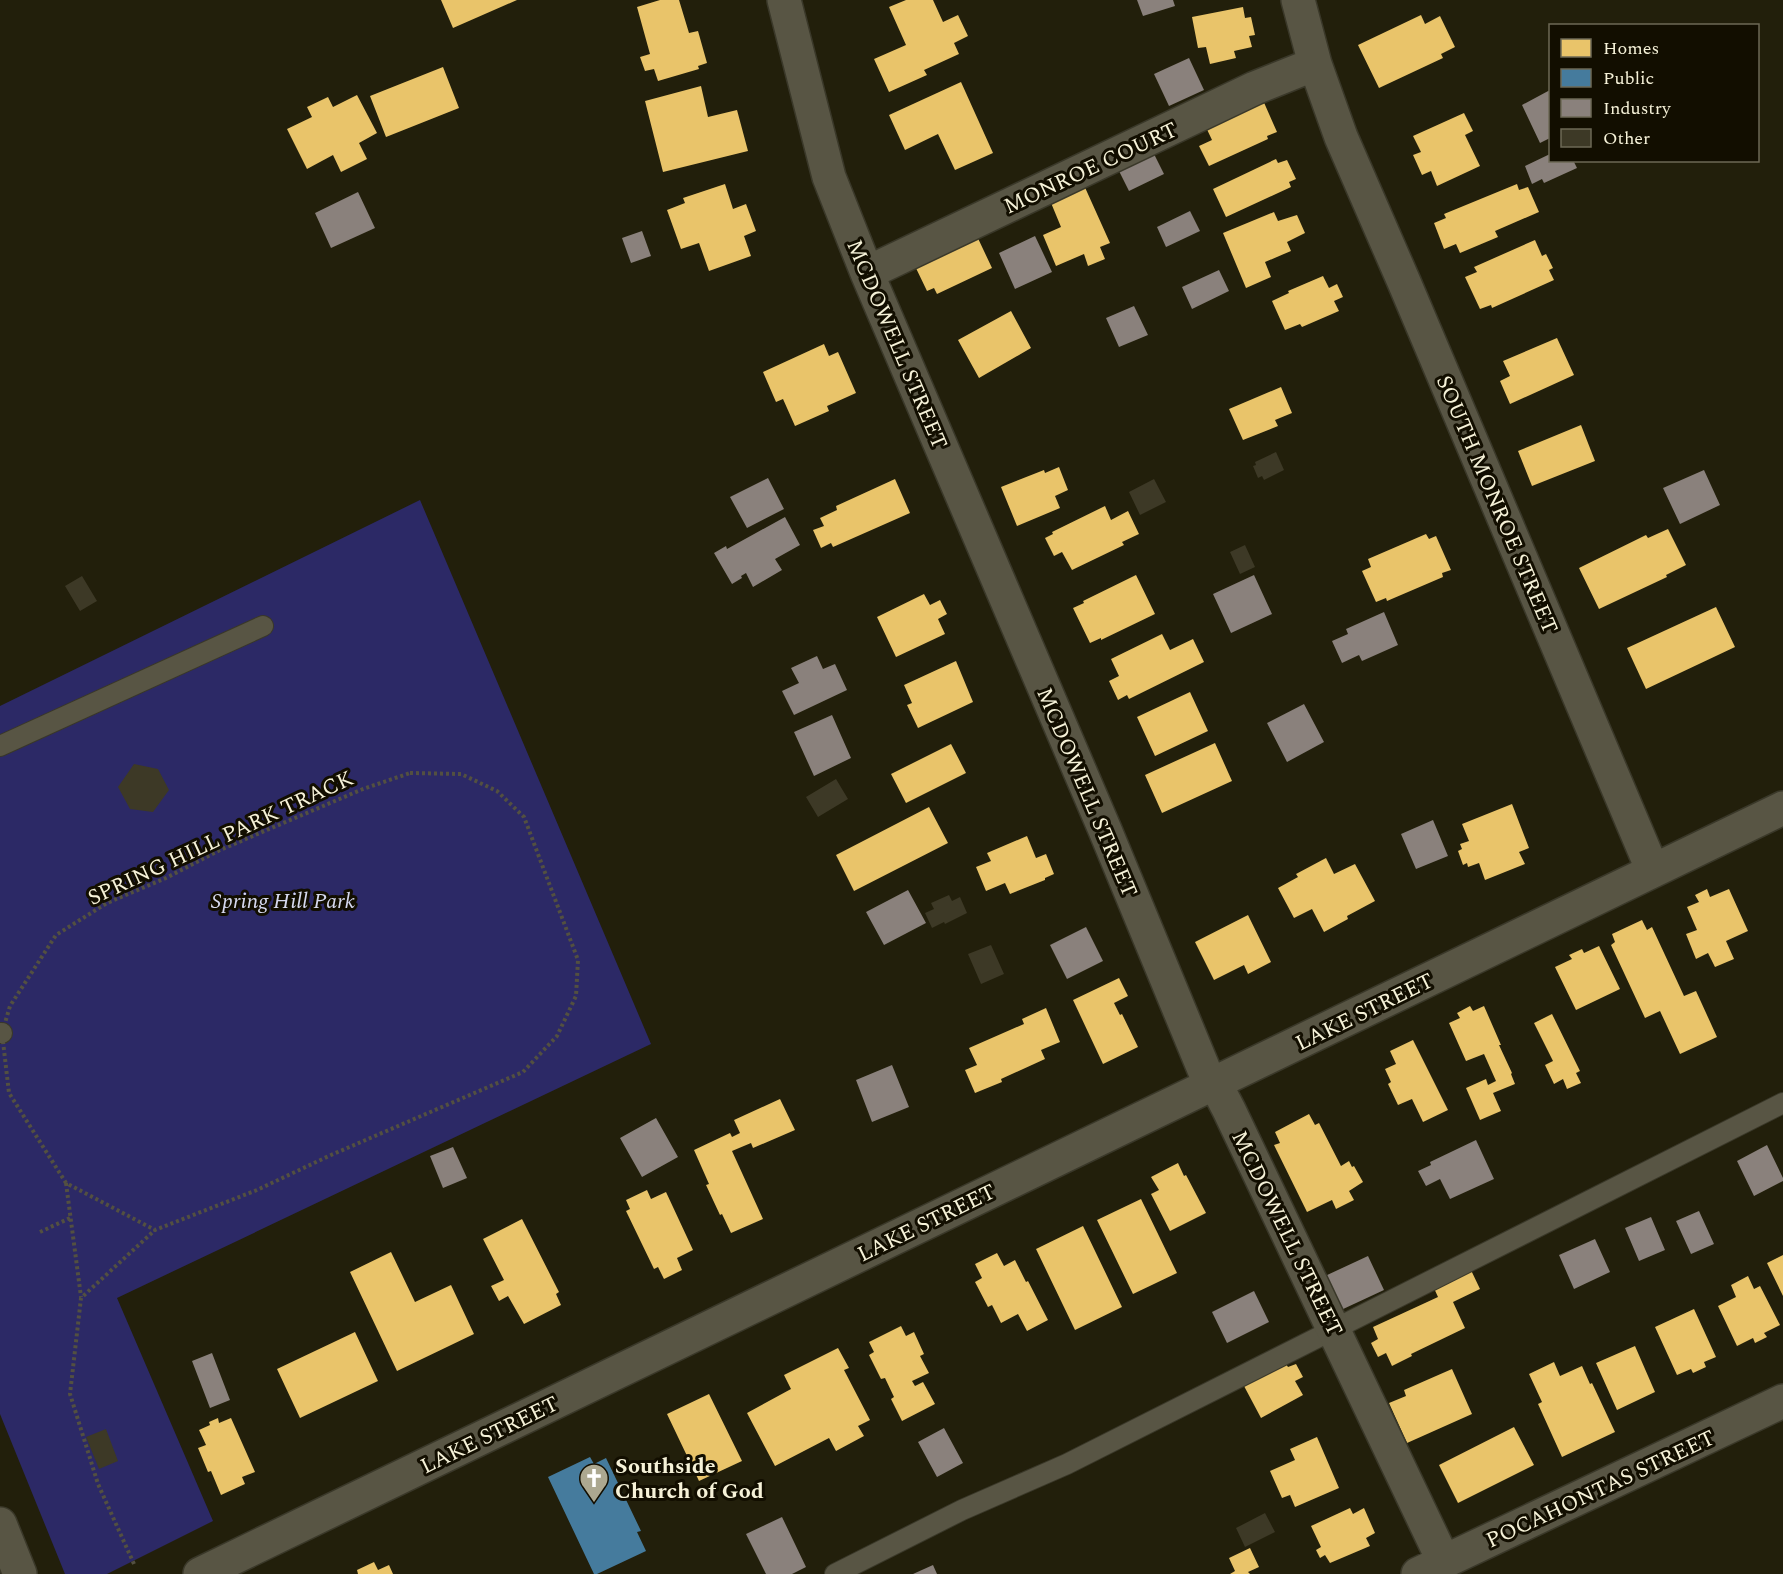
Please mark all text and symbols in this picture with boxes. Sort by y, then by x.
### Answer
legend [1549,24,1759,162]
text: Homes [1603,35,1659,62]
text: Public [1603,65,1654,92]
text: Industry [1603,95,1672,122]
street label: MONROE COURT [998,114,1183,223]
text: Other [1603,125,1650,152]
street label: MCDOWELL STREET [837,235,956,455]
street label: SOUTH MONROE STREET [1427,370,1566,639]
street label: MCDOWELL STREET [1027,683,1146,903]
street label: SPRING HILL PARK TRACK [82,762,359,915]
park label: Spring Hill Park [211,885,355,918]
street label: LAKE STREET [1290,965,1439,1060]
street label: MCDOWELL STREET [1222,1125,1351,1342]
street label: LAKE STREET [852,1176,1001,1271]
street label: LAKE STREET [415,1388,564,1483]
street label: POCAHONTAS STREET [1481,1422,1721,1557]
place label: Southside Church of God [615,1450,764,1508]
church icon: Southside Church of God [578,1462,610,1504]

